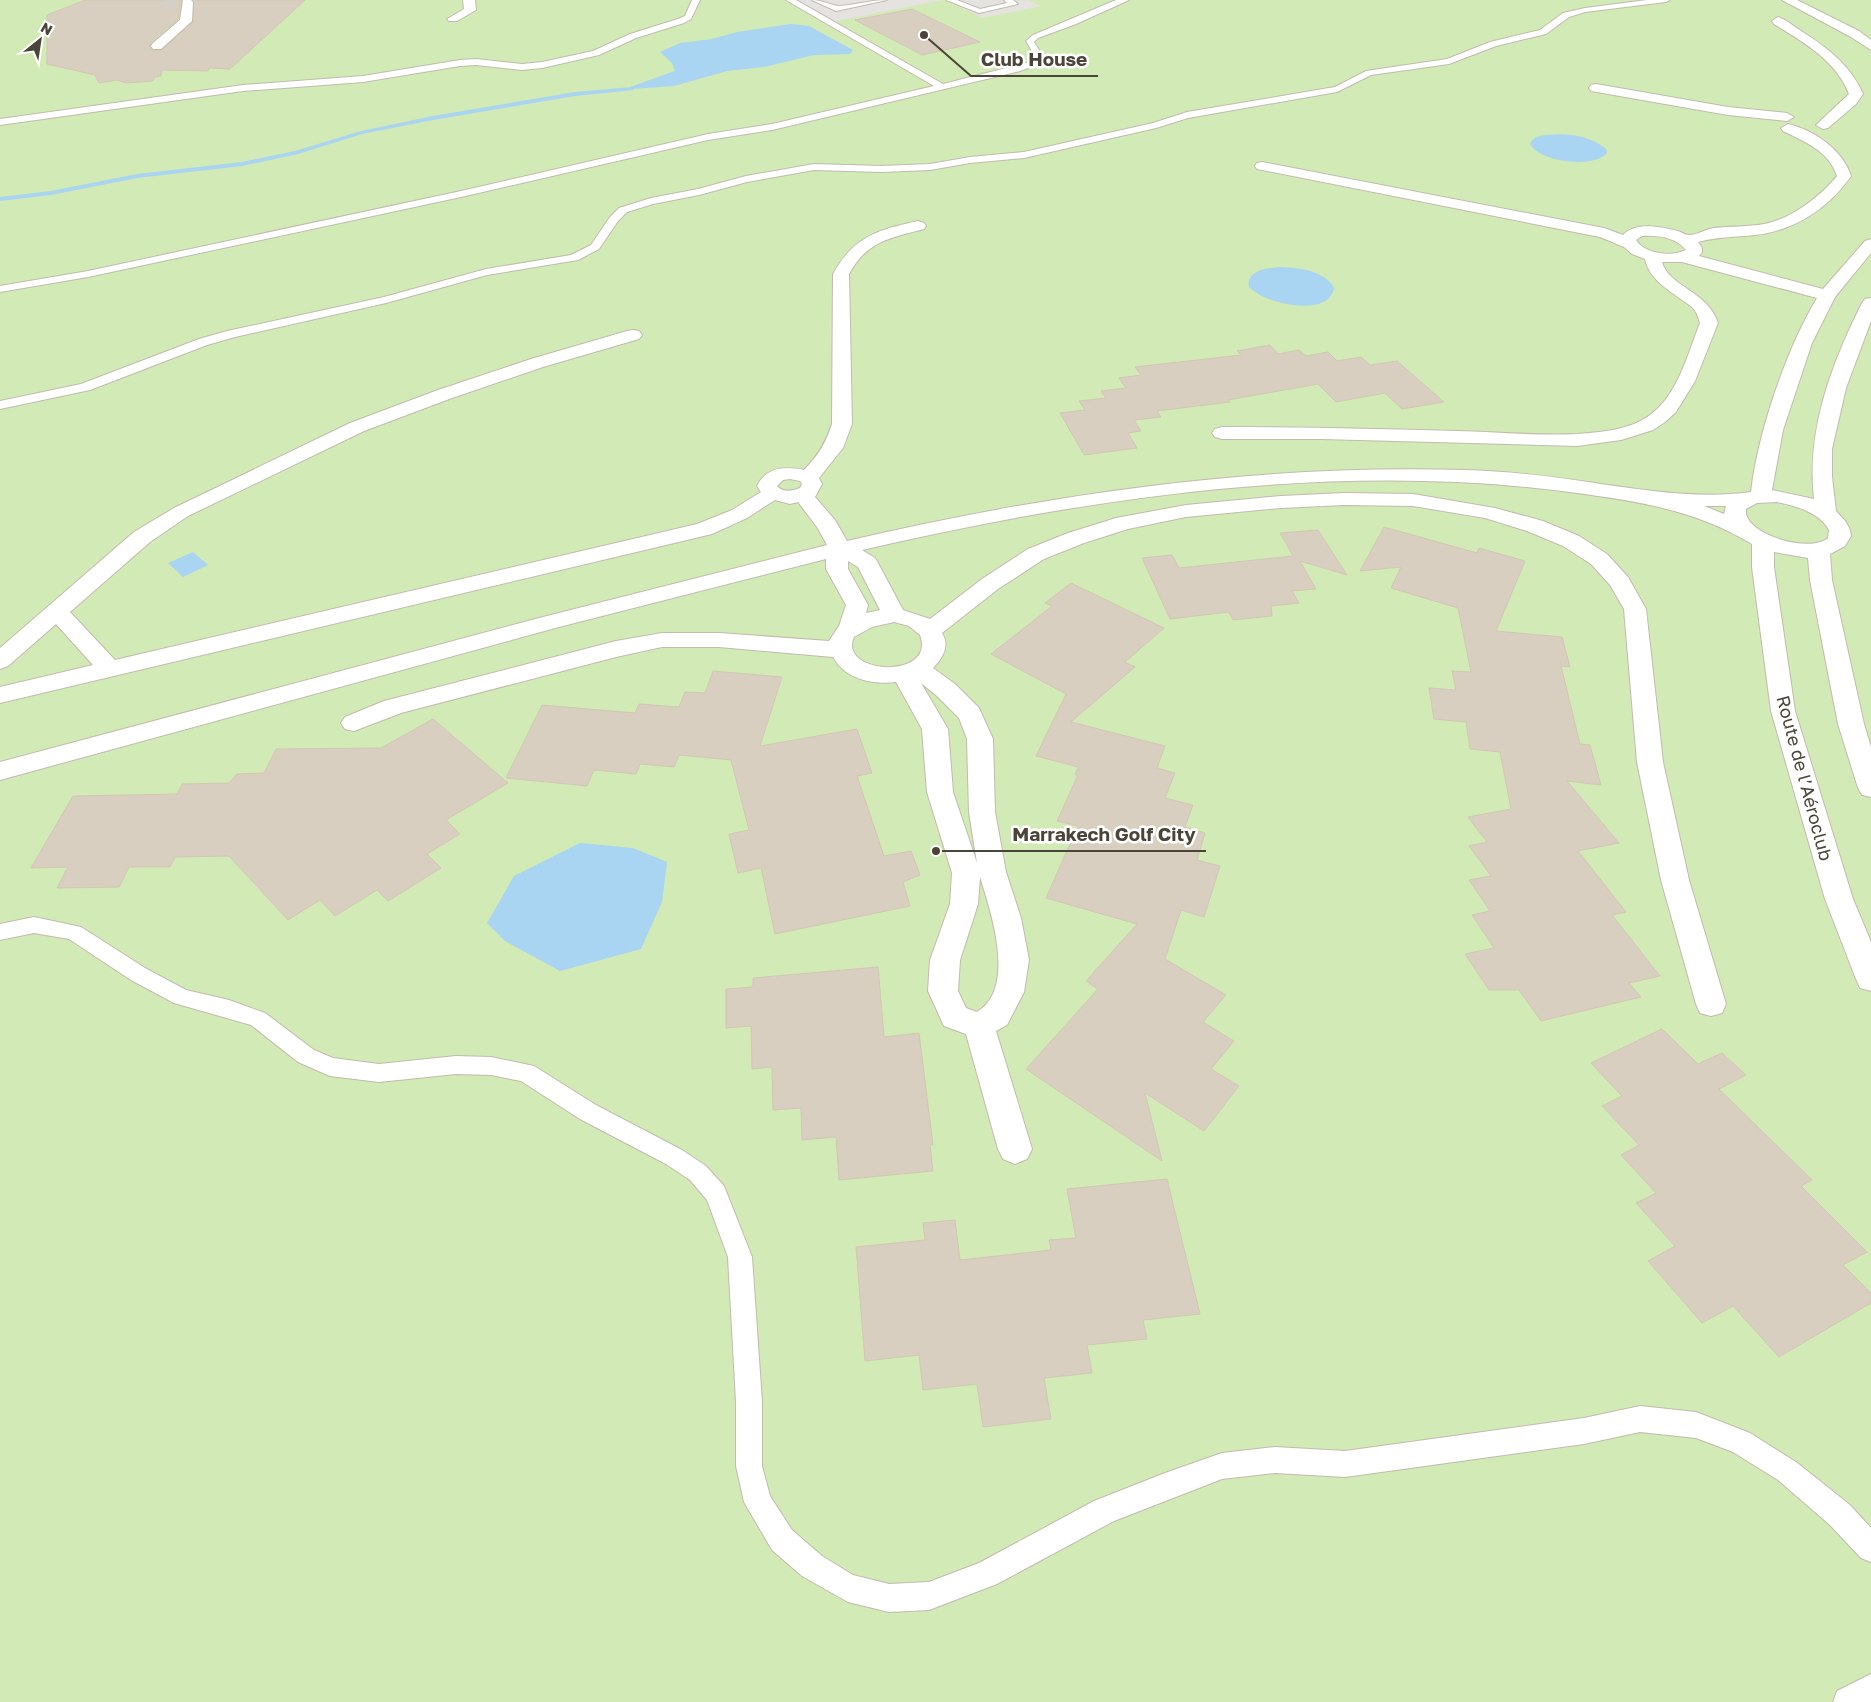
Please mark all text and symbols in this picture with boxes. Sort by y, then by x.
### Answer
north arrow [15,15,65,65]
text: N [38,18,56,38]
callout: Club House [971,42,1098,76]
text: Club House [981,47,1087,70]
street label: Route de l’Aéroclub [1772,693,1838,863]
callout: Marrakech Golf City [1003,817,1206,851]
text: Marrakech Golf City [1012,822,1196,845]

